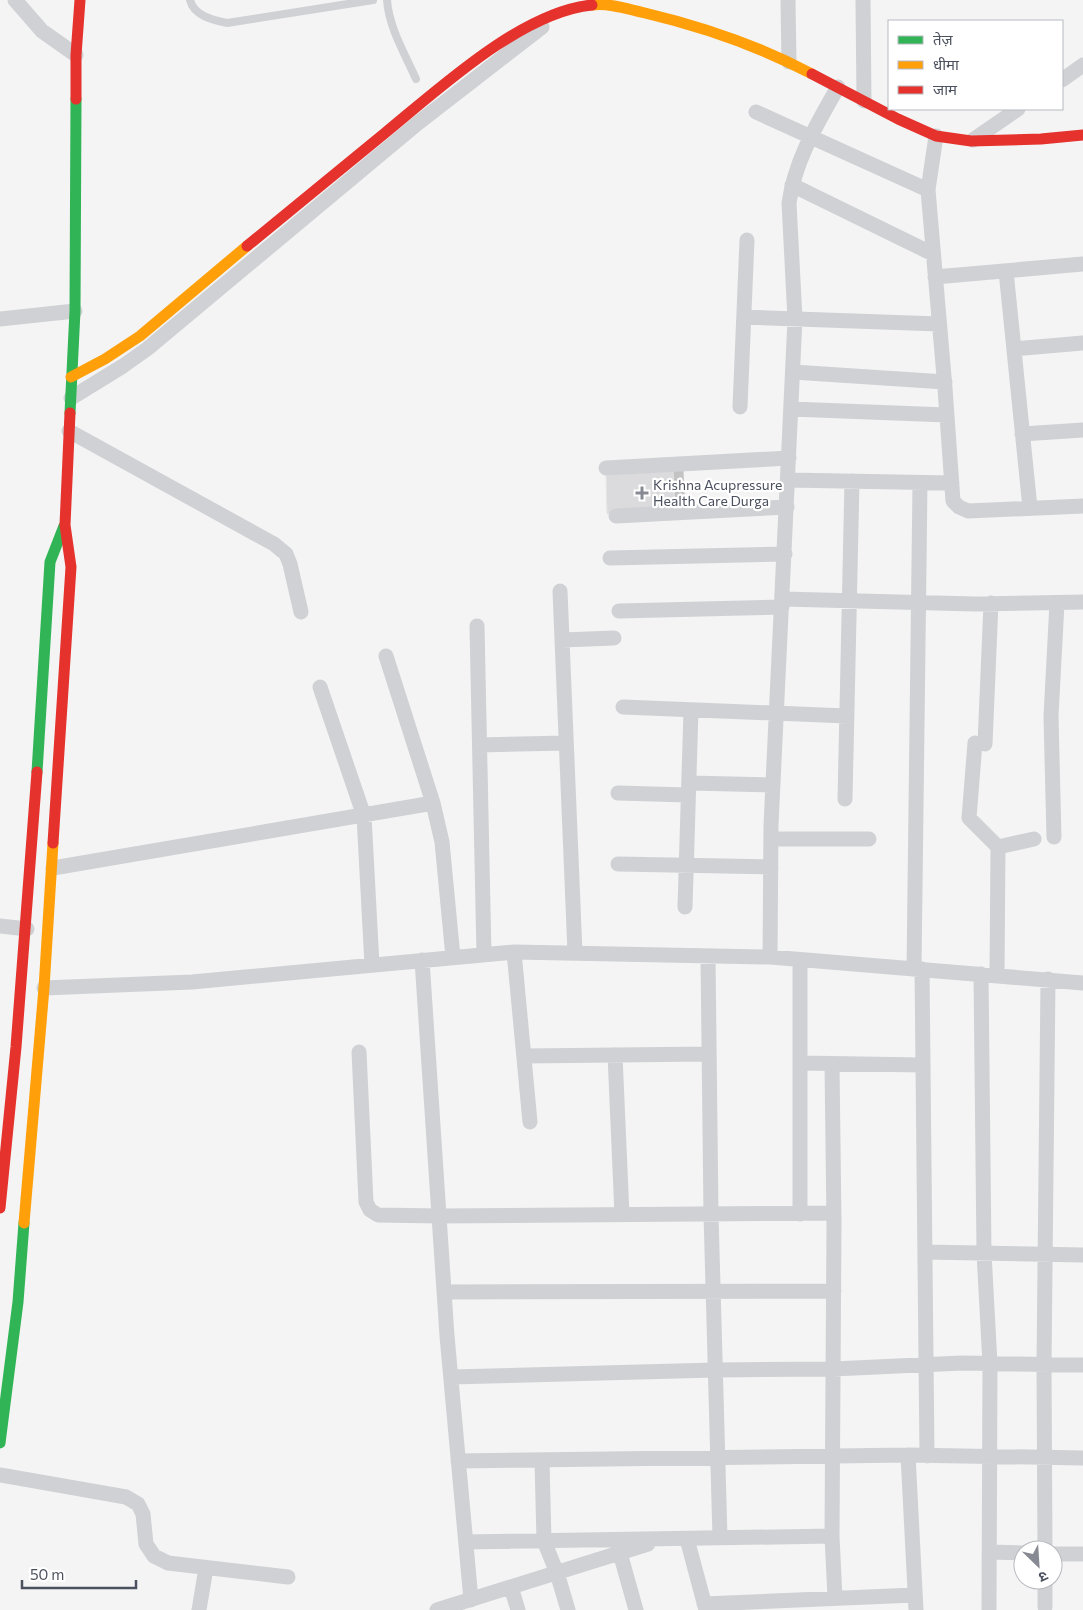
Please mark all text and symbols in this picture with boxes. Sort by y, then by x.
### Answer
legend [888,20,1063,110]
text: तेज़ [933,30,954,48]
text: धीमा [933,55,960,73]
text: जाम [933,80,958,98]
place label: Krishna Acupressure Health Care Durga [653,476,782,509]
marker: Krishna Acupressure Health Care Durga [635,486,649,500]
north arrow [1013,1540,1063,1590]
scale bar [22,1558,136,1590]
text: 50 m [30,1565,64,1583]
text: उ [1036,1568,1051,1587]

